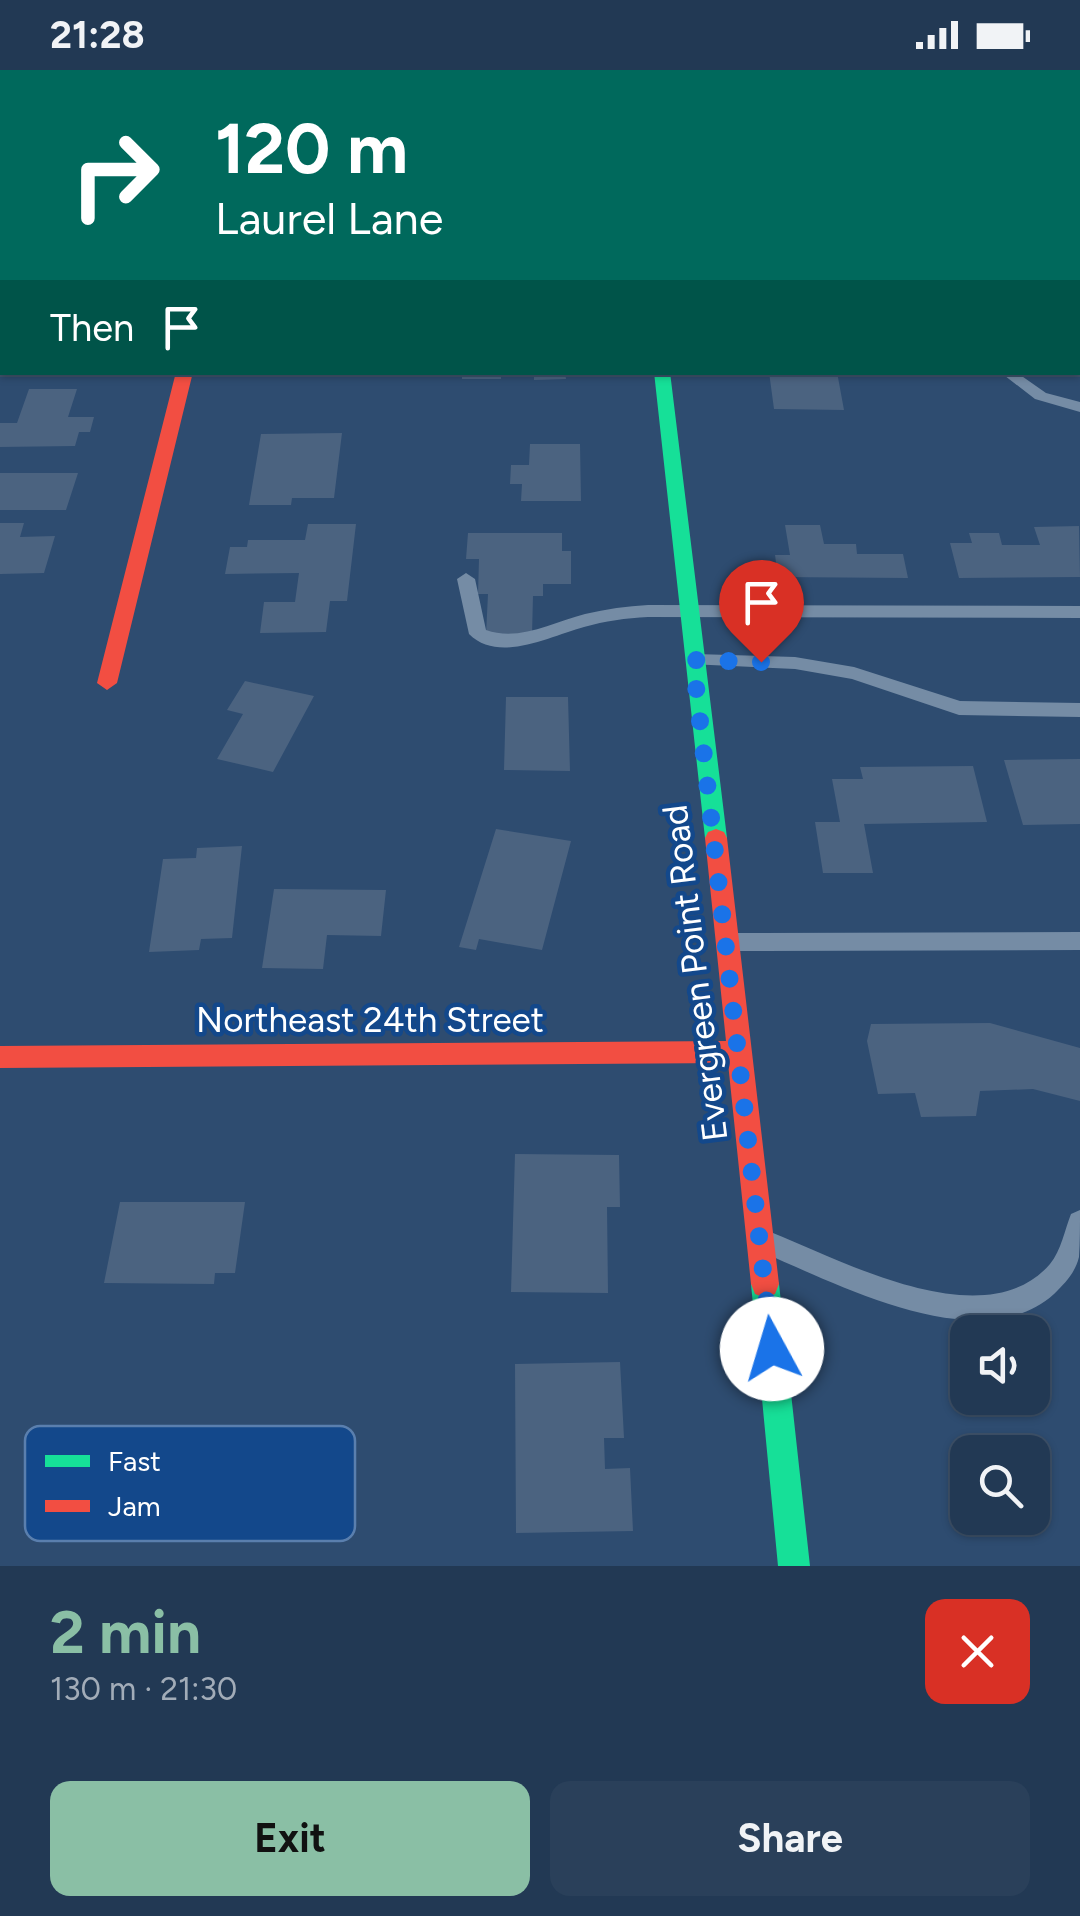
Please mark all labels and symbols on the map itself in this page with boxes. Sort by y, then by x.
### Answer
pin [719,560,804,663]
street label: Evergreen Point Road [654,802,736,1144]
street label: Northeast 24th Street [196,999,544,1041]
position arrow [720,1297,824,1401]
legend [25,1426,355,1541]
text: Fast [108,1444,161,1478]
text: Jam [108,1489,161,1523]

